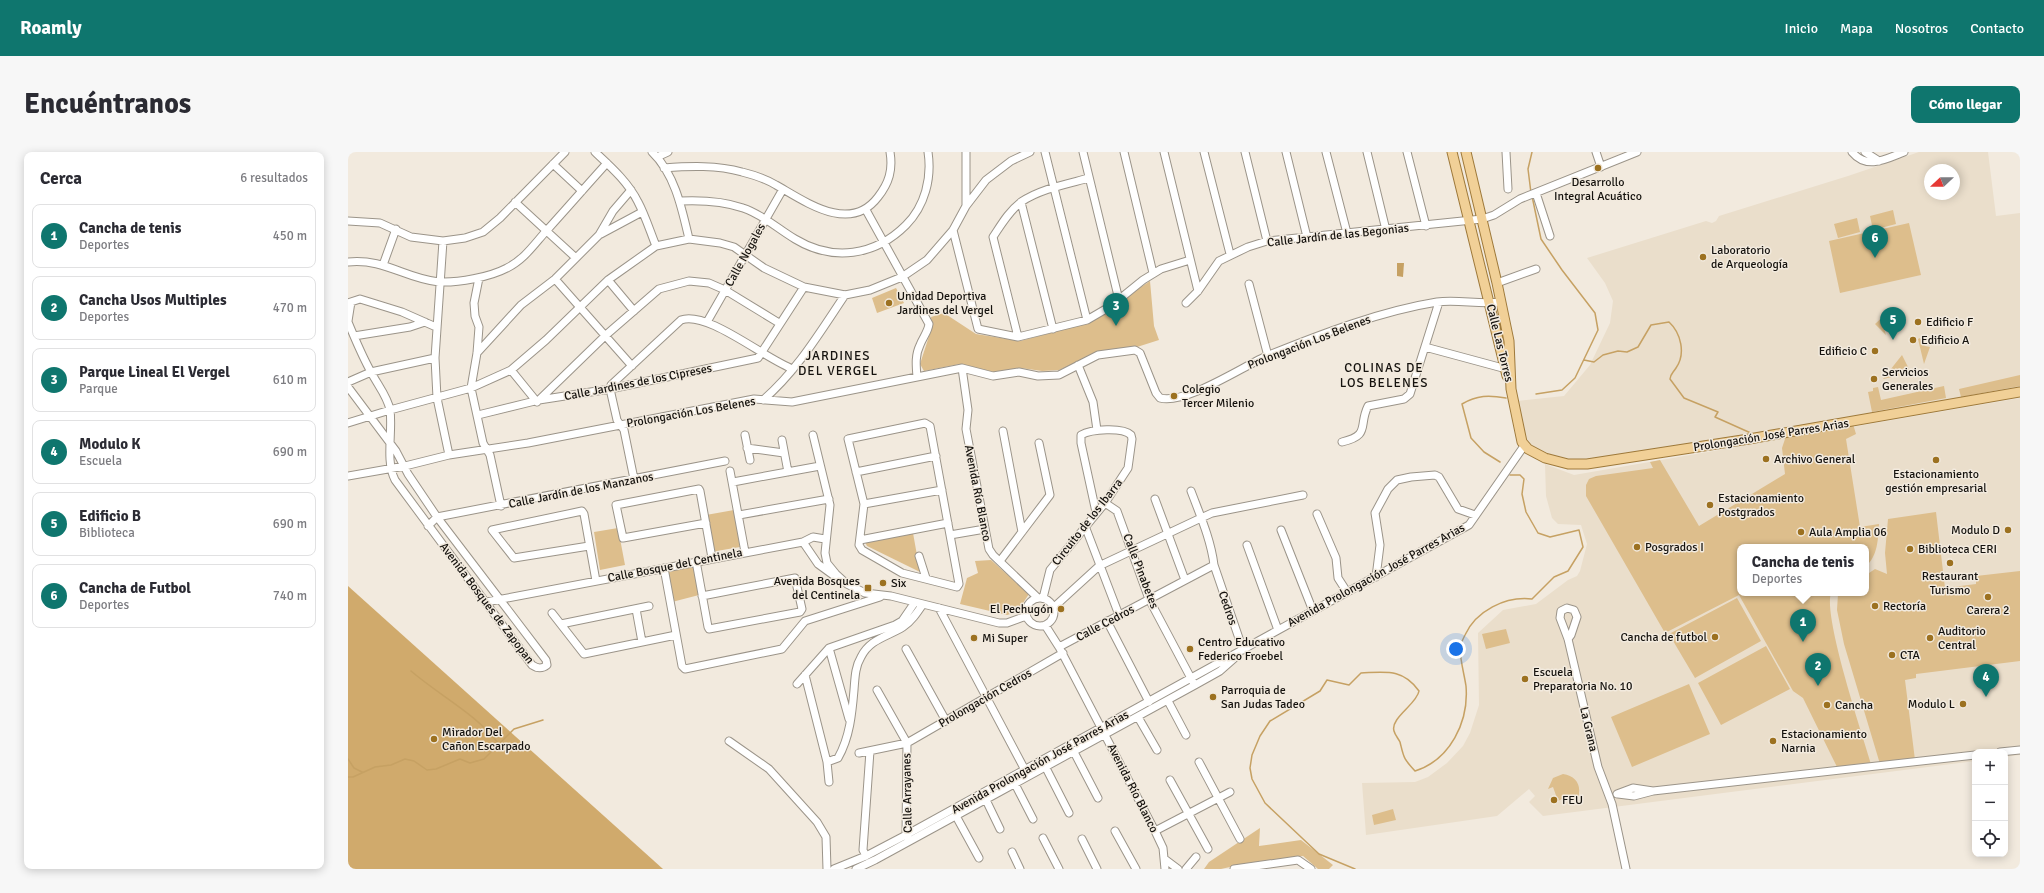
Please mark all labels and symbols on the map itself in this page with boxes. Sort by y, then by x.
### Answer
marker: Desarrollo Integral Acuático [1593,163,1603,173]
north arrow [1924,164,1960,200]
place label: Desarrollo Integral Acuático [1554,175,1642,204]
street label: Calle Nogales [722,221,769,290]
street label: Calle Jardín de las Begonias [1266,221,1410,250]
pin: 6 [1862,225,1888,258]
place label: Laboratorio de Arqueología [1711,243,1788,272]
marker: Laboratorio de Arqueología [1698,252,1708,262]
place label: Unidad Deportiva Jardines del Vergel [897,289,994,318]
pin: 3 [1103,293,1129,326]
marker: Unidad Deportiva Jardines del Vergel [884,298,894,308]
street label: Calle Las Torres [1483,303,1516,384]
pin: 5 [1880,307,1906,340]
street label: Prolongación Los Belenes [1246,312,1373,373]
place label: Edificio F [1926,315,1973,330]
marker: Edificio F [1913,317,1923,327]
place label: Edificio A [1921,333,1970,348]
marker: Edificio A [1908,335,1918,345]
place label: Edificio C [1819,344,1867,359]
marker: Edificio C [1870,346,1880,356]
district label: JARDINES DEL VERGEL [798,348,878,379]
district label: COLINAS DE LOS BELENES [1340,360,1428,391]
street label: Calle Jardines de los Cipreses [563,361,713,404]
place label: Servicios Generales [1882,365,1933,394]
marker: Servicios Generales [1869,374,1879,384]
place label: Colegio Tercer Milenio [1182,382,1254,411]
marker: Colegio Tercer Milenio [1169,391,1179,401]
street label: Prolongación Los Belenes [625,394,757,431]
street label: Prolongación José Parres Arias [1692,416,1850,455]
street label: Avenida Río Blanco [961,444,994,543]
place label: Archivo General [1774,452,1856,467]
marker: Archivo General [1761,454,1771,464]
marker: Estacionamiento gestión empresarial [1931,455,1941,465]
place label: Estacionamiento gestión empresarial [1885,467,1987,496]
street label: Calle Jardín de los Manzanos [507,469,655,512]
street label: Circuito de los Ibarra [1049,476,1126,569]
place label: Estacionamiento Postgrados [1718,491,1804,520]
marker: Estacionamiento Postgrados [1705,500,1715,510]
street label: Avenida Prolongación José Parres Arias [1285,520,1468,631]
place label: Modulo D [1951,523,2000,538]
place label: Aula Amplia 06 [1809,525,1887,540]
marker: Modulo D [2003,525,2013,535]
marker: Aula Amplia 06 [1796,527,1806,537]
street label: Calle Pinabetes [1119,532,1162,611]
street label: Avenida Bosques de Zapopan [436,540,537,667]
place label: Posgrados I [1645,540,1704,555]
marker: Posgrados I [1632,542,1642,552]
place label: Biblioteca CERI [1918,542,1997,557]
marker: Biblioteca CERI [1905,544,1915,554]
street label: Calle Bosque del Centinela [606,545,744,586]
marker: Restaurant Turismo [1945,558,1955,568]
place label: Restaurant Turismo [1922,569,1978,598]
place label: Avenida Bosques del Centinela [774,574,860,603]
place label: Six [891,576,907,591]
marker: Six [878,578,888,588]
marker: Avenida Bosques del Centinela [863,583,873,593]
street label: Cedros [1215,589,1240,627]
marker: Carera 2 [1983,592,1993,602]
place label: Rectoría [1883,599,1926,614]
marker: Rectoría [1870,601,1880,611]
place label: El Pechugón [990,602,1053,617]
street label: Calle Cedros [1074,602,1137,645]
place label: Carera 2 [1967,603,2009,618]
marker: El Pechugón [1056,604,1066,614]
pin: 1 [1790,609,1816,642]
place label: Auditorio Central [1938,624,1986,653]
place label: Cancha de futbol [1620,630,1707,645]
place label: Mi Super [982,631,1028,646]
marker: Cancha de futbol [1710,632,1720,642]
marker: Mi Super [969,633,979,643]
marker: Auditorio Central [1925,633,1935,643]
place label: Centro Educativo Federico Froebel [1198,635,1285,664]
your location [1446,639,1466,659]
marker: Centro Educativo Federico Froebel [1185,644,1195,654]
place label: CTA [1900,648,1920,663]
marker: CTA [1887,650,1897,660]
pin: 2 [1805,653,1831,686]
pin: 4 [1973,664,1999,697]
place label: Escuela Preparatoria No. 10 [1533,665,1633,694]
street label: Prolongación Cedros [936,666,1035,731]
marker: Escuela Preparatoria No. 10 [1520,674,1530,684]
place label: Parroquia de San Judas Tadeo [1221,683,1305,712]
marker: Parroquia de San Judas Tadeo [1208,692,1218,702]
place label: Modulo L [1908,697,1955,712]
place label: Cancha [1835,698,1873,713]
marker: Modulo L [1958,699,1968,709]
marker: Cancha [1822,700,1832,710]
street label: La Grana [1576,705,1601,753]
street label: Avenida Prolongación José Parres Arias [949,707,1132,818]
place label: Mirador Del Cañon Escarpado [442,725,530,754]
place label: Estacionamiento Narnia [1781,727,1867,756]
marker: Mirador Del Cañon Escarpado [429,734,439,744]
marker: Estacionamiento Narnia [1768,736,1778,746]
street label: Avenida Río Blanco [1104,741,1161,835]
street label: Calle Arrayanes [899,753,916,833]
place label: FEU [1562,793,1583,808]
marker: FEU [1549,795,1559,805]

